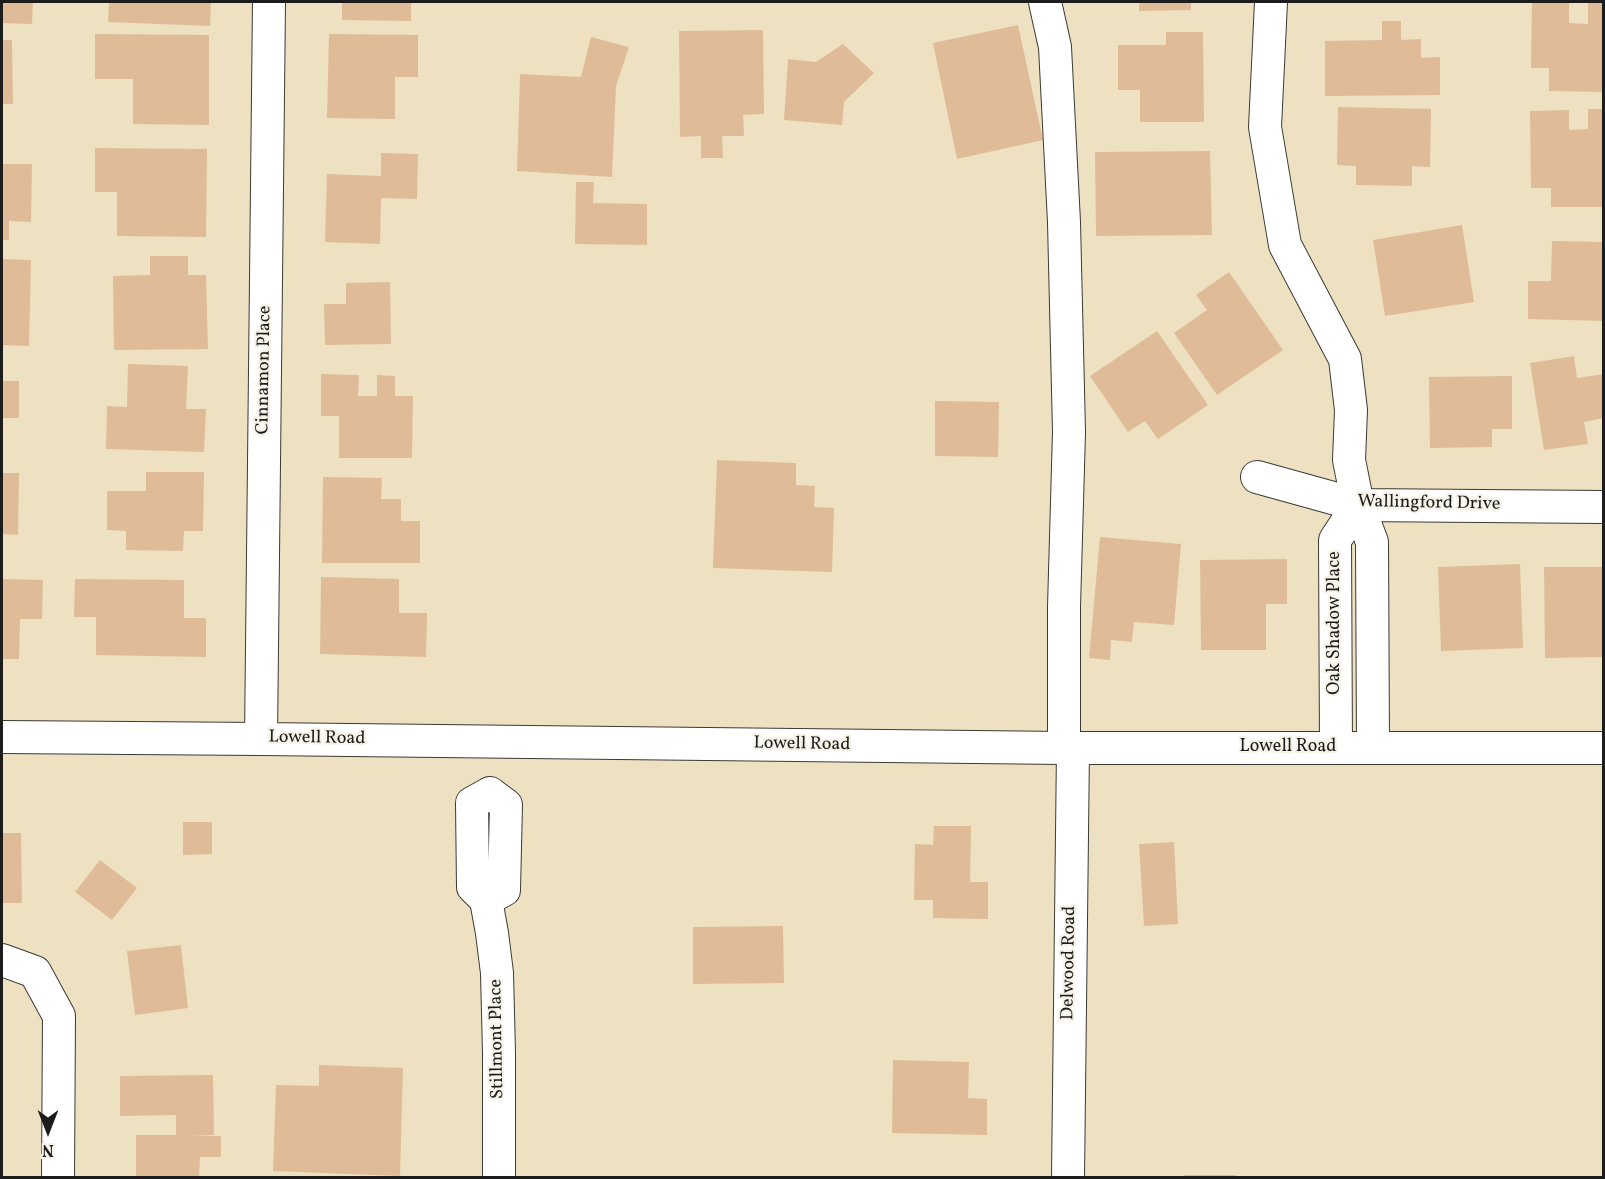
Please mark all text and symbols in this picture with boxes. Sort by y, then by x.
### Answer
street label: Cinnamon Place [253,305,277,435]
street label: Wallingford Drive [1357,492,1501,516]
street label: Oak Shadow Place [1325,551,1347,695]
street label: Lowell Road [268,727,366,751]
street label: Lowell Road [753,733,851,757]
street label: Lowell Road [1240,737,1336,759]
street label: Delwood Road [1058,906,1082,1020]
street label: Stillmont Place [486,979,510,1099]
north arrow [18,1101,78,1161]
text: N [42,1138,54,1160]

